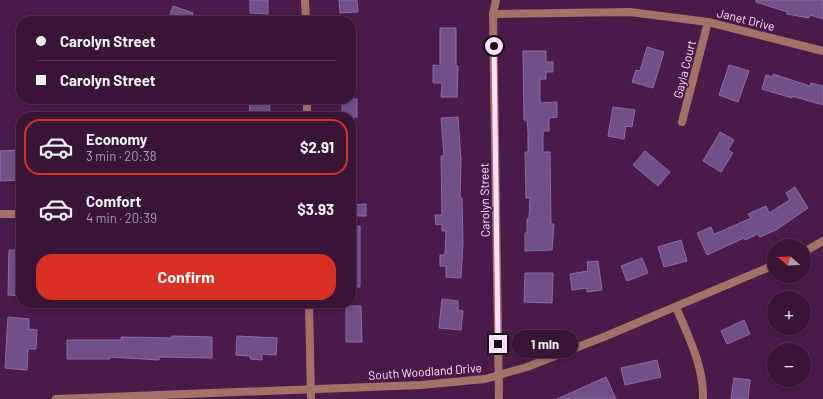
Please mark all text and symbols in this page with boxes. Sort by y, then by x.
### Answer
street label: Janet Drive [716,5,776,33]
text: Carolyn Street [60,32,155,50]
route start [485,37,503,55]
street label: Gayla Court [670,39,698,99]
text: Carolyn Street [60,71,155,89]
icon: car [38,129,74,165]
text: Economy [86,130,147,148]
text: $2.91 [300,138,334,156]
text: 3 min · 20:38 [86,148,157,164]
street label: Carolyn Street [476,163,492,237]
icon: car [38,191,74,227]
text: Comfort [86,192,141,210]
text: $3.93 [297,200,334,218]
text: 4 min · 20:39 [86,210,157,226]
north arrow [767,239,811,283]
map controls [767,239,811,387]
button: Confirm [36,254,336,300]
button: + [767,291,811,335]
callout: 1 min [512,330,578,358]
route end [489,335,507,353]
text: 1 min [531,336,559,352]
button: − [767,343,811,387]
street label: South Woodland Drive [368,360,482,382]

